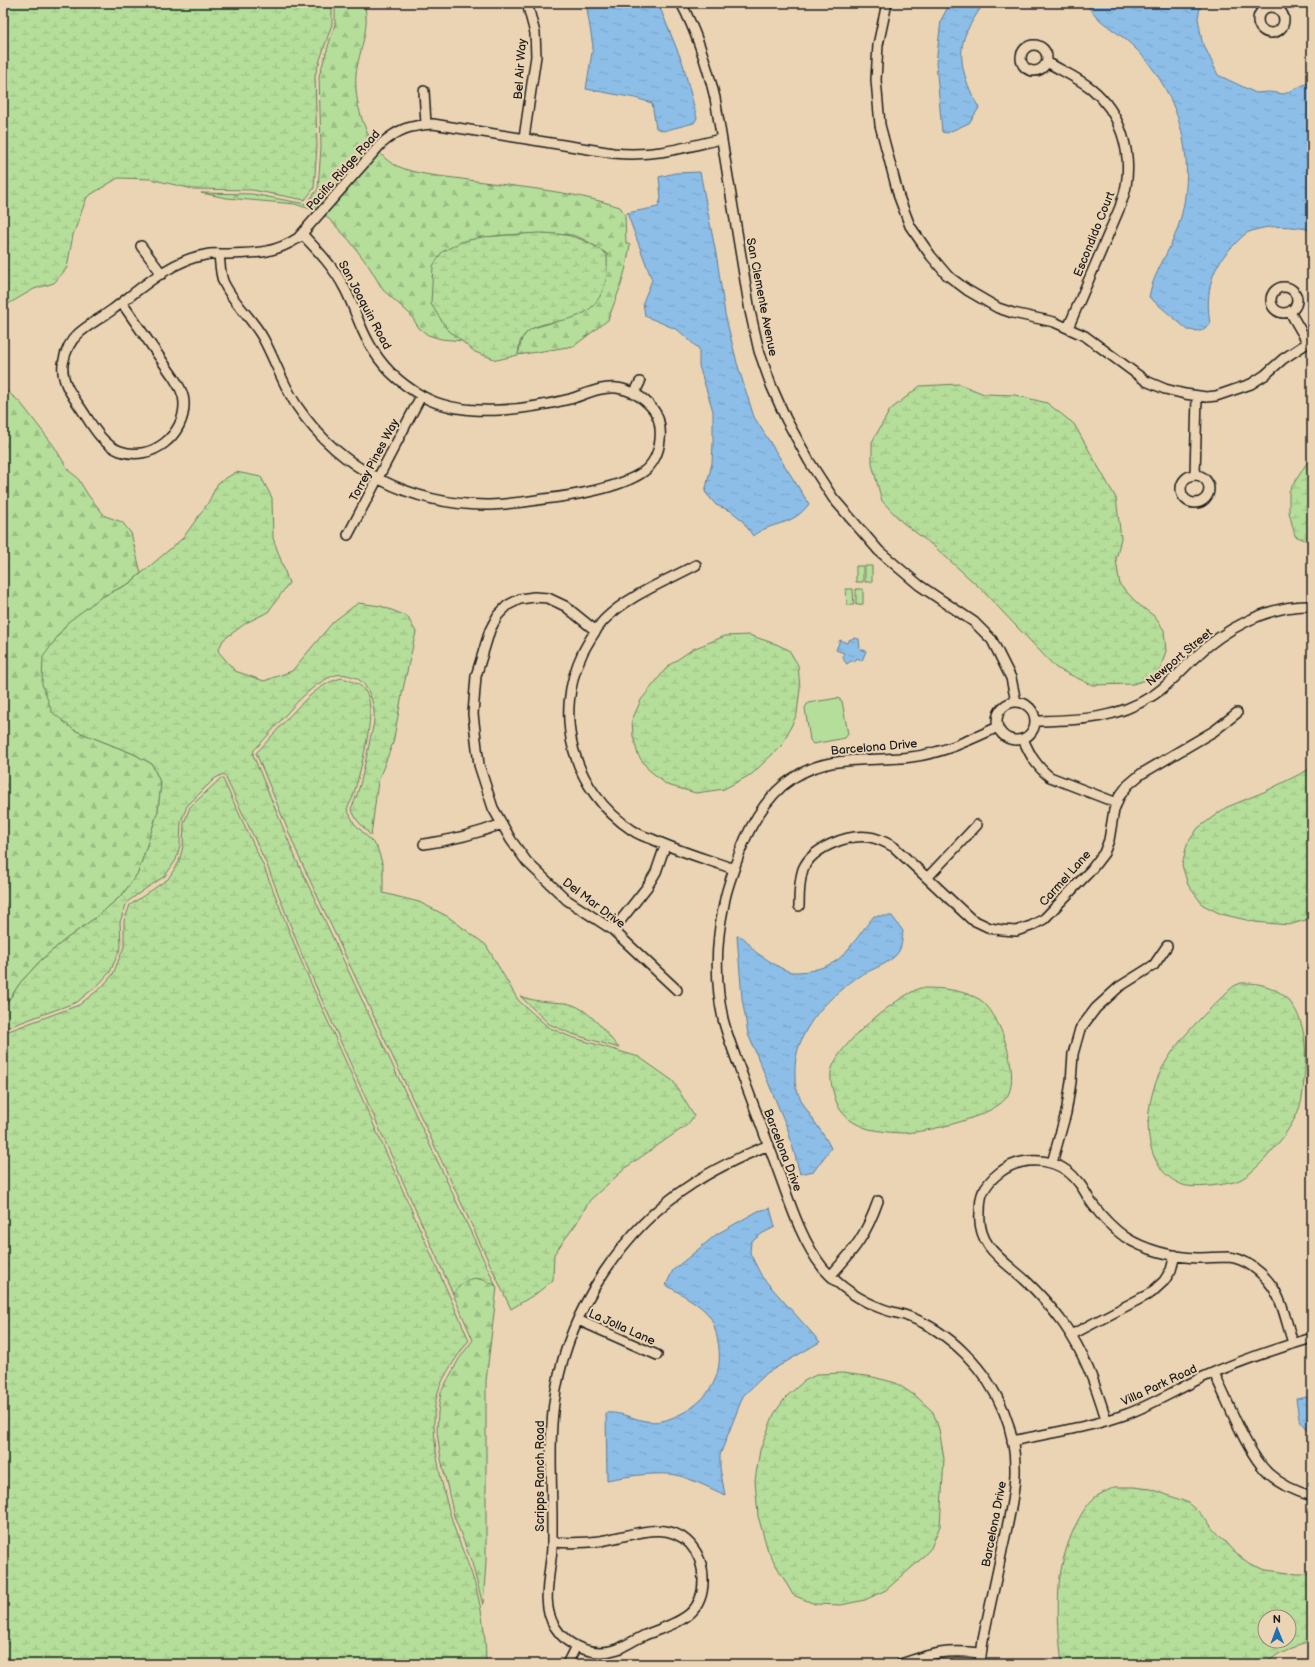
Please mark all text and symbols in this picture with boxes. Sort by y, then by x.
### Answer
street label: Bel Air Way [511,38,530,100]
street label: Pacific Ridge Road [303,127,384,214]
street label: Escondido Court [1071,189,1118,279]
street label: San Clemente Avenue [743,237,780,357]
street label: San Joaquin Road [335,258,394,352]
street label: Torrey Pines Way [346,416,403,504]
street label: Newport Street [1143,625,1216,690]
street label: Barcelona Drive [830,736,918,759]
street label: Carmel Lane [1036,847,1094,909]
street label: Del Mar Drive [559,875,628,932]
street label: Barcelona Drive [760,1107,805,1193]
street label: La Jolla Lane [586,1306,657,1349]
street label: Villa Park Road [1119,1361,1200,1410]
street label: Scripps Ranch Road [533,1420,548,1532]
street label: Barcelona Drive [979,1480,1010,1568]
north arrow [1257,1609,1297,1649]
text: N [1273,1613,1281,1626]

